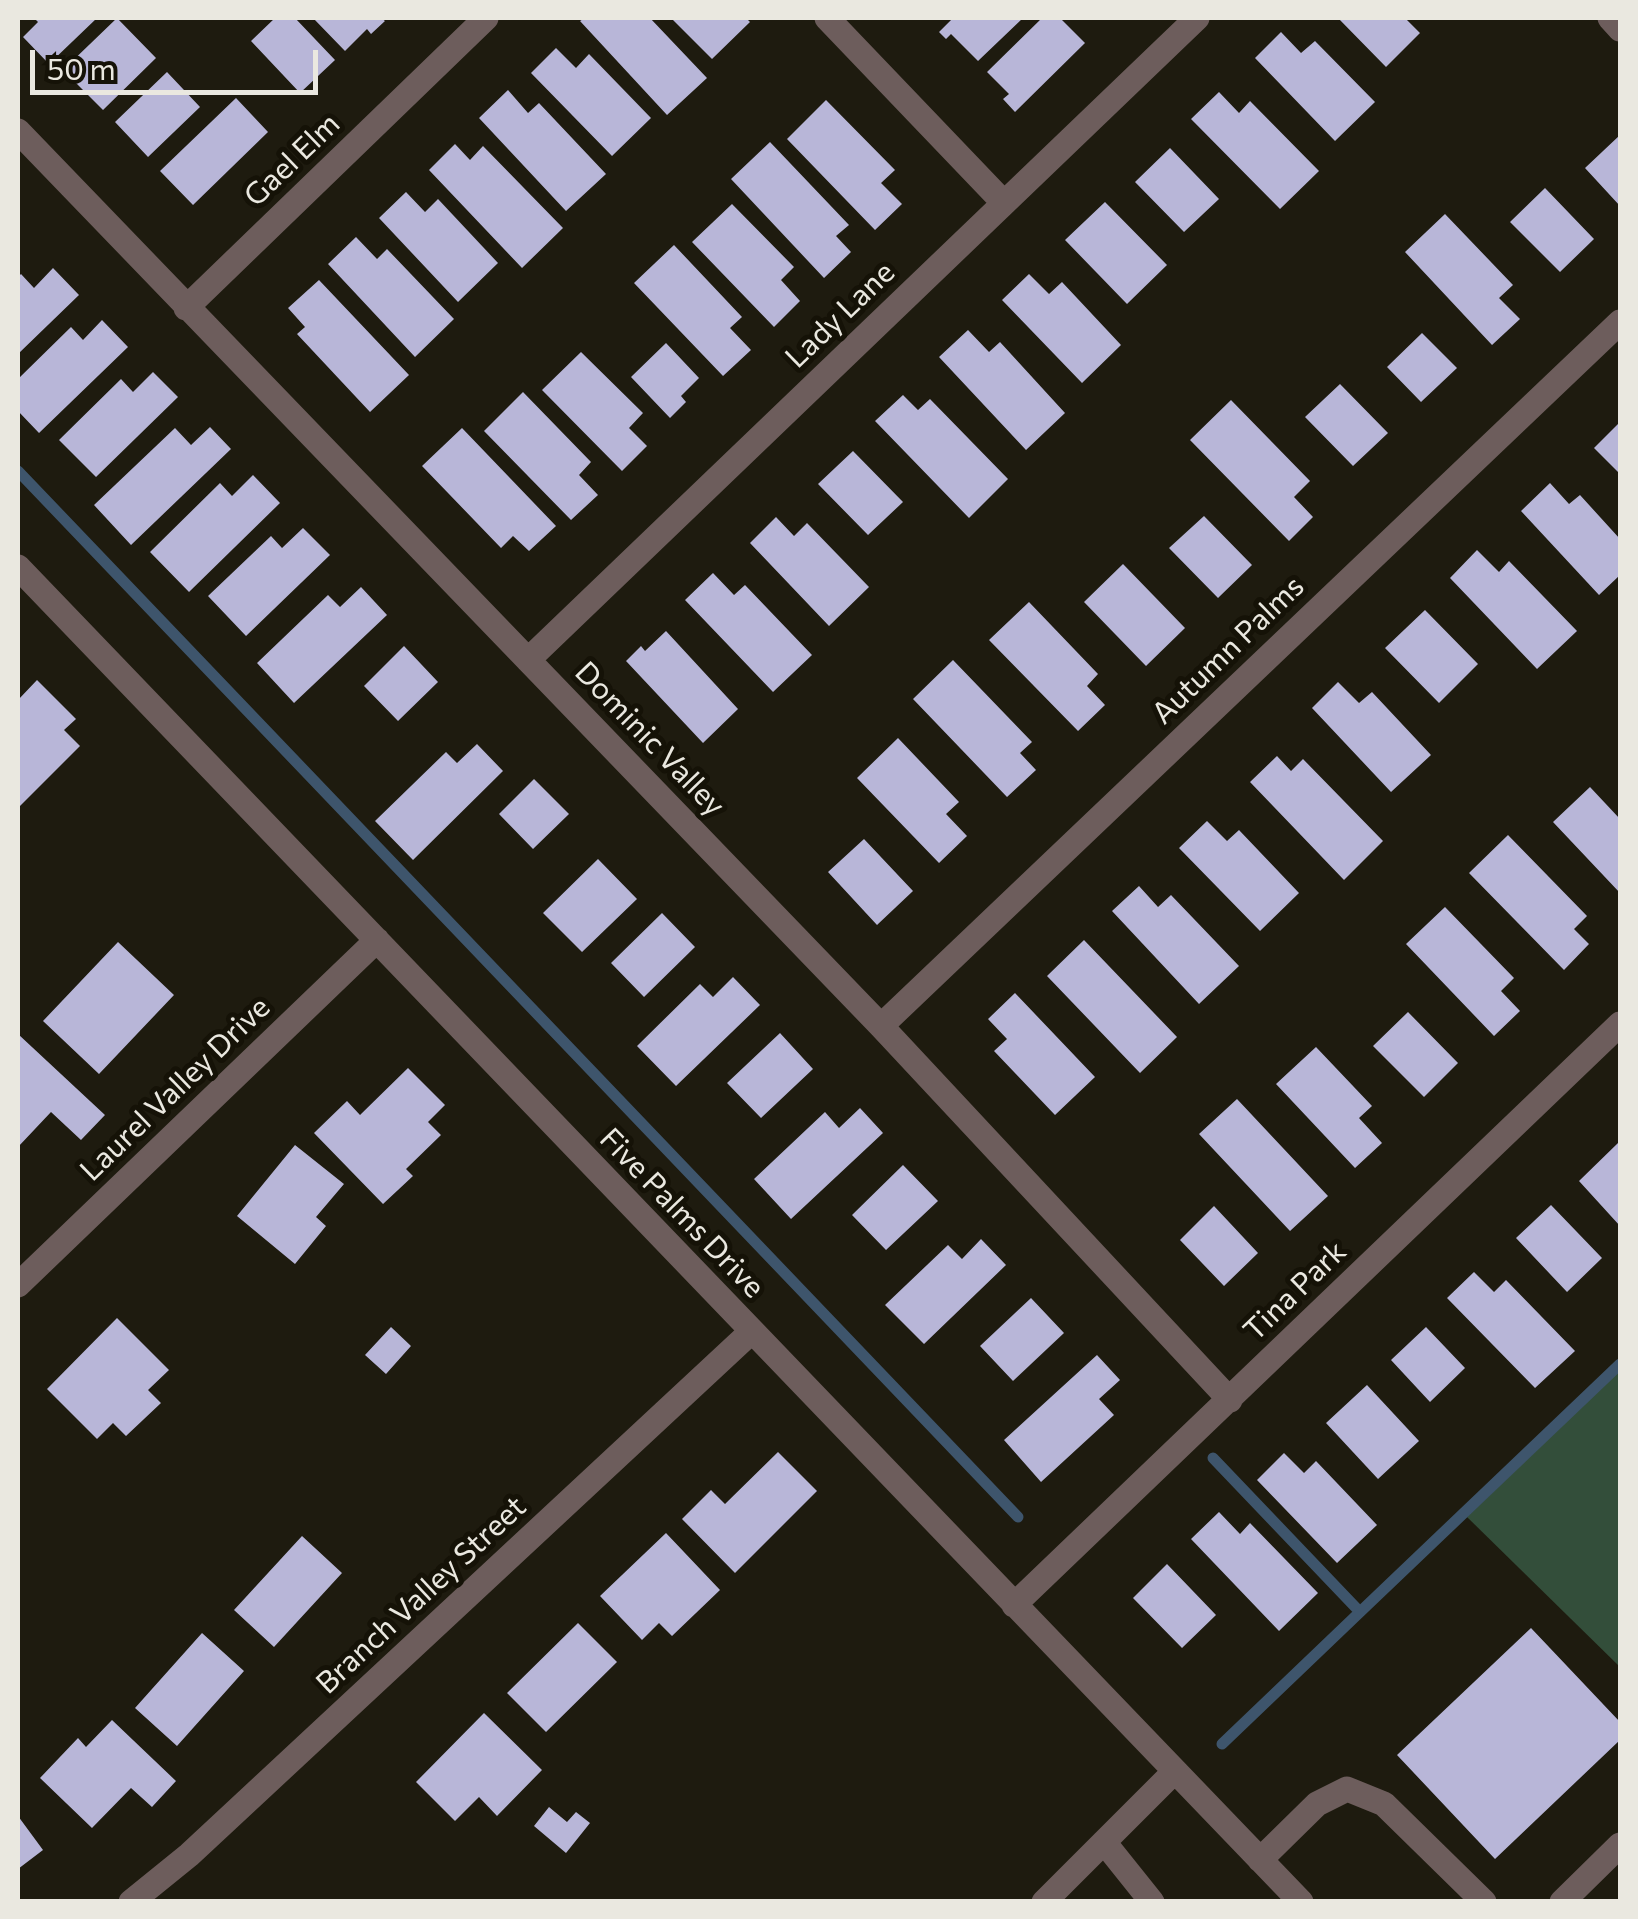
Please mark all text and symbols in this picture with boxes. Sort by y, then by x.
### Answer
scale bar [35,30,322,92]
text: 50 m [47,49,116,86]
street label: Gael Elm [237,106,347,214]
street label: Lady Lane [778,254,902,376]
street label: Autumn Palms [1145,569,1311,731]
street label: Dominic Valley [567,654,733,824]
street label: Laurel Valley Drive [73,989,277,1189]
street label: Five Palms Drive [592,1121,772,1305]
street label: Tina Park [1236,1233,1354,1349]
street label: Branch Valley Street [309,1489,533,1701]

